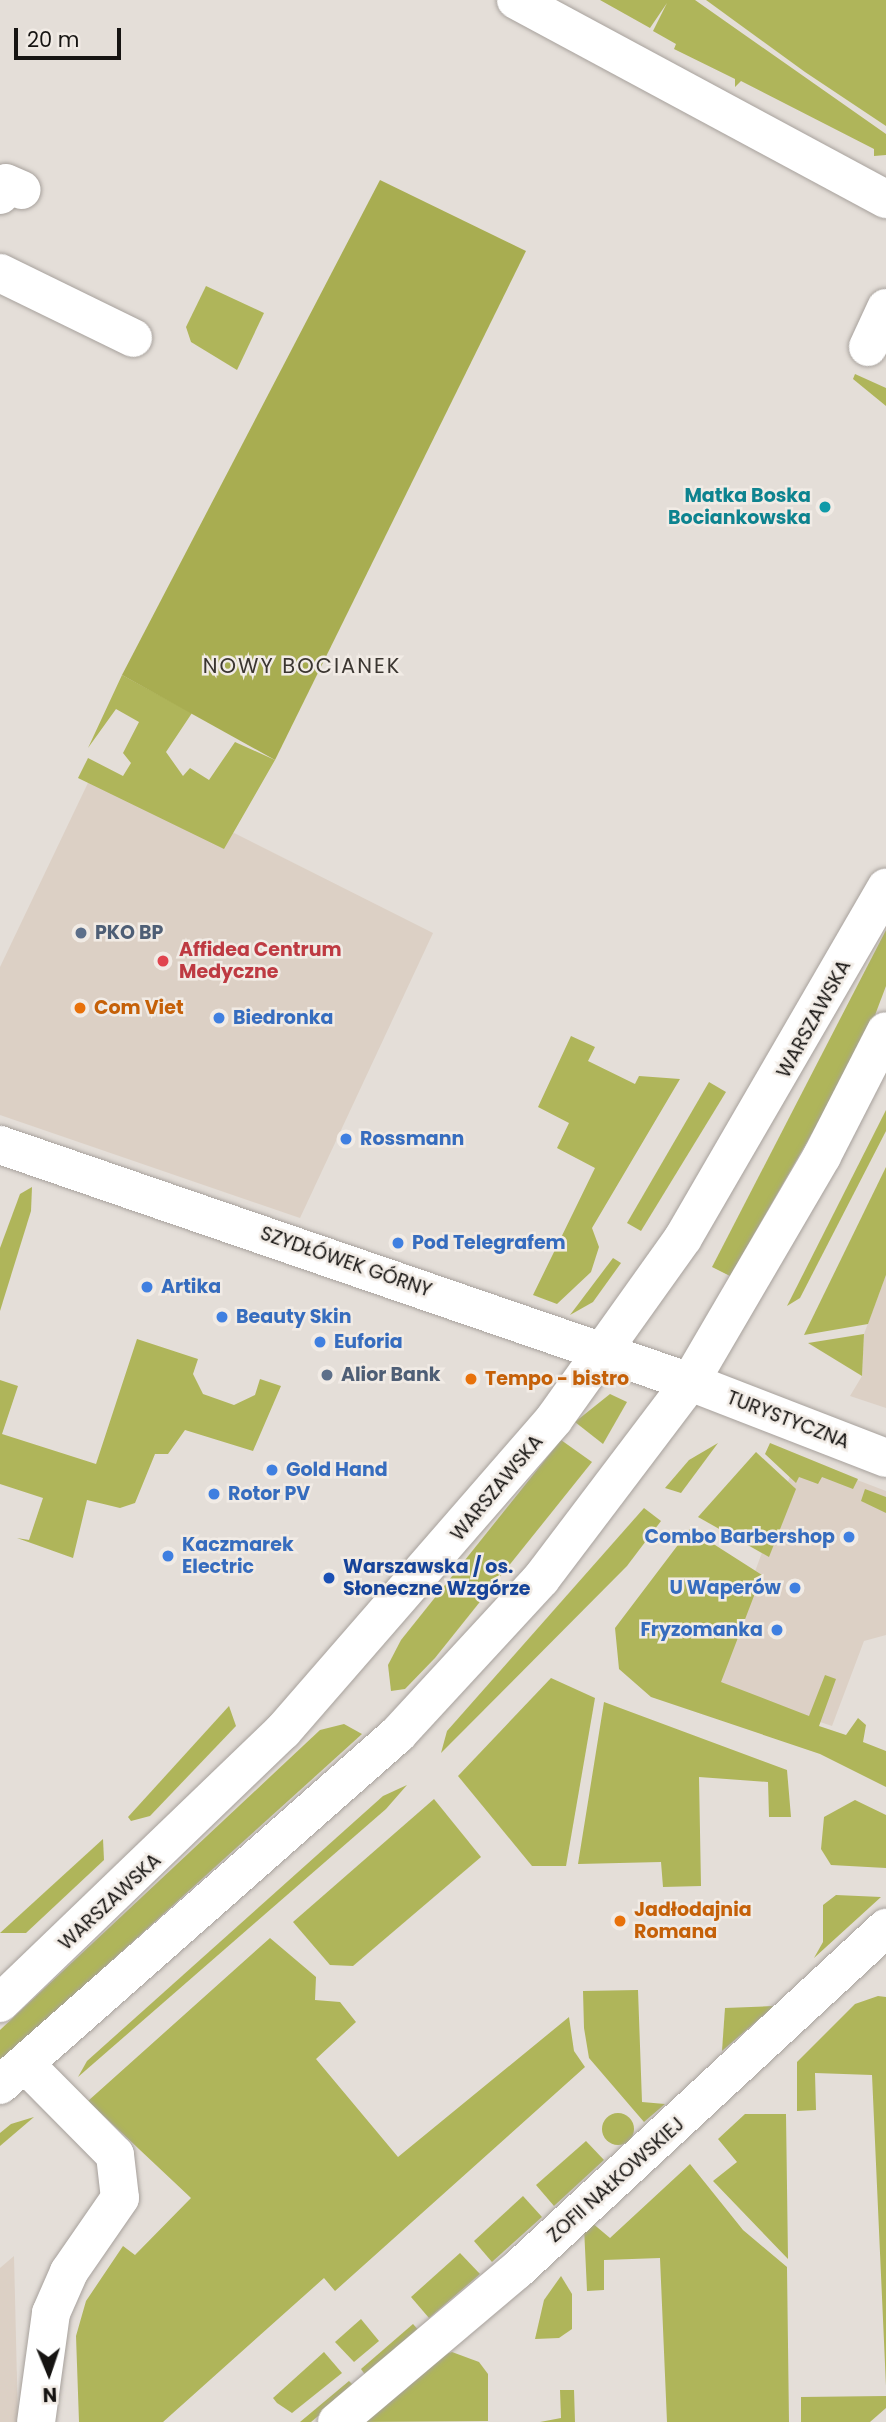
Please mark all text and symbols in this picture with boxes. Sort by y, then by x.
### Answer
scale bar [18,14,124,58]
text: 20 m [27,25,80,54]
place label: Matka Boska Bociankowska [668,485,811,529]
marker: Matka Boska Bociankowska [817,499,833,515]
district label: NOWY BOCIANEK [204,653,400,679]
place label: PKO BP [95,922,163,944]
marker: PKO BP [73,925,89,941]
place label: Affidea Centrum Medyczne [179,939,342,983]
marker: Affidea Centrum Medyczne [153,951,173,971]
street label: WARSZAWSKA [772,956,856,1082]
place label: Com Viet [94,997,184,1019]
marker: Com Viet [72,1000,88,1016]
place label: Biedronka [233,1007,333,1029]
marker: Biedronka [211,1010,227,1026]
place label: Rossmann [360,1128,464,1150]
marker: Rossmann [338,1131,354,1147]
street label: SZYDŁÓWEK GÓRNY [257,1222,435,1302]
place label: Pod Telegrafem [412,1232,566,1254]
marker: Pod Telegrafem [390,1235,406,1251]
place label: Artika [161,1276,221,1298]
marker: Artika [139,1279,155,1295]
place label: Beauty Skin [236,1306,352,1328]
marker: Beauty Skin [214,1309,230,1325]
place label: Euforia [334,1331,403,1353]
marker: Euforia [312,1334,328,1350]
place label: Alior Bank [341,1364,440,1386]
marker: Alior Bank [319,1367,335,1383]
place label: Tempo - bistro [485,1368,629,1390]
marker: Tempo - bistro [463,1371,479,1387]
street label: TURYSTYCZNA [724,1386,852,1454]
street label: WARSZAWSKA [446,1430,548,1546]
place label: Gold Hand [286,1459,388,1481]
marker: Gold Hand [264,1462,280,1478]
place label: Rotor PV [228,1483,310,1505]
marker: Rotor PV [206,1486,222,1502]
place label: Combo Barbershop [645,1526,835,1548]
marker: Combo Barbershop [841,1529,857,1545]
place label: Kaczmarek Electric [182,1534,294,1578]
marker: Kaczmarek Electric [160,1548,176,1564]
place label: Warszawska / os. Słoneczne Wzgórze [343,1556,531,1600]
marker: Warszawska / os. Słoneczne Wzgórze [321,1570,337,1586]
place label: U Waperów [669,1577,781,1599]
marker: U Waperów [787,1580,803,1596]
place label: Fryzomanka [640,1619,763,1641]
marker: Fryzomanka [769,1622,785,1638]
street label: WARSZAWSKA [54,1849,166,1955]
place label: Jadłodajnia Romana [634,1899,752,1943]
marker: Jadłodajnia Romana [612,1913,628,1929]
street label: ZOFII NAŁKOWSKIEJ [543,2113,689,2247]
north arrow [14,2338,84,2408]
text: N [42,2381,57,2408]

